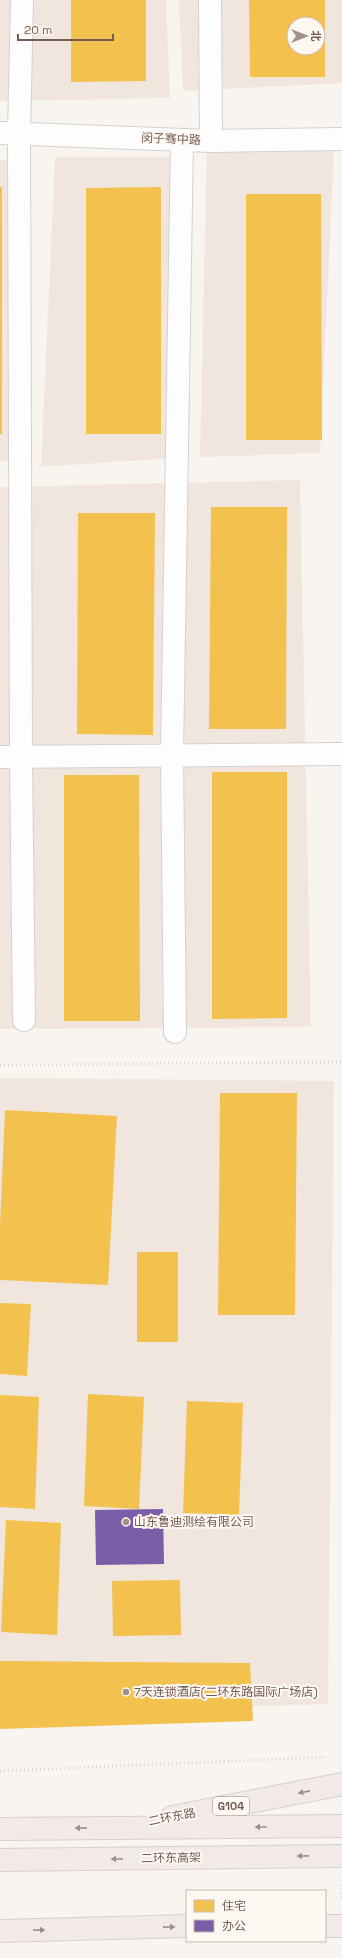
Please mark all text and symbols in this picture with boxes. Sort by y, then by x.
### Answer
scale bar [18,16,113,42]
north arrow [286,16,326,56]
text: 20 m [24,22,52,38]
text: 北 [309,31,323,42]
street label: 闵子骞中路 [141,130,201,148]
place label: 山东鲁迪测绘有限公司 [134,1514,254,1530]
marker: 山东鲁迪测绘有限公司 [121,1517,131,1527]
place label: 7天连锁酒店(二环东路国际广场店) [134,1684,318,1700]
marker: 7天连锁酒店(二环东路国际广场店) [121,1687,131,1697]
one-way arrow [298,1789,310,1795]
road number: G104 [213,1797,249,1815]
street label: 二环东路 [147,1805,197,1829]
one-way arrow [254,1824,267,1830]
one-way arrow [74,1825,87,1831]
street label: 二环东高架 [141,1849,201,1867]
one-way arrow [296,1853,309,1859]
one-way arrow [111,1855,123,1862]
legend [186,1890,326,1942]
text: 住宅 [222,1898,246,1914]
text: 办公 [222,1918,246,1934]
one-way arrow [163,1923,175,1930]
one-way arrow [33,1927,46,1933]

